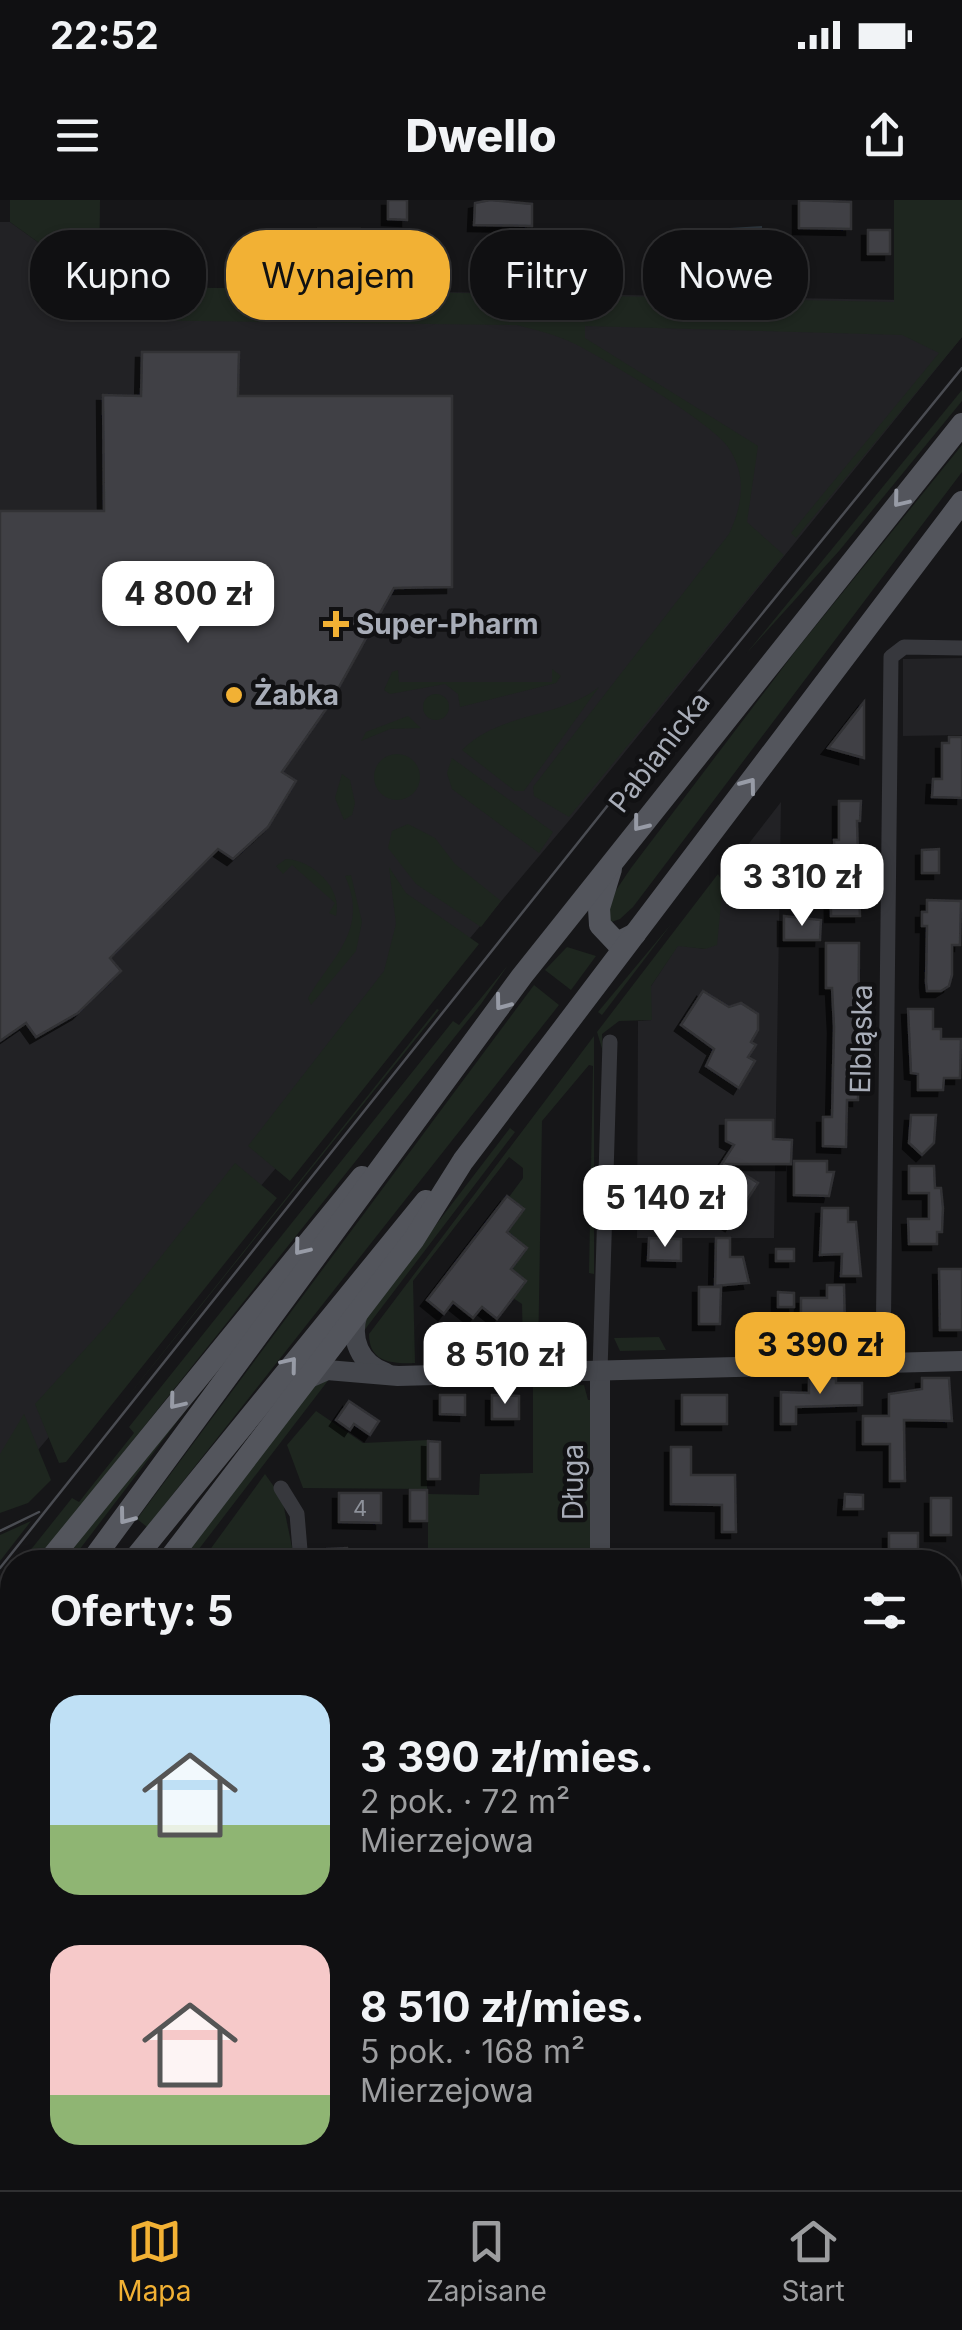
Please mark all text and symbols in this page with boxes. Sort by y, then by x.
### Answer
text: 22:52 [50,12,159,58]
icon: menu [50,108,105,163]
text: Dwello [405,108,557,163]
icon: share [857,108,912,163]
chip: Kupno [30,230,206,320]
chip: Wynajem [226,230,450,320]
chip: Filtry [470,230,623,320]
chip: Nowe [643,230,808,320]
one-way arrow [894,488,912,506]
pin: 4 800 zł [85,561,291,646]
text: 4 800 zł [124,574,252,613]
place label: Super-Pharm [356,607,539,641]
marker: Super-Pharm [325,613,347,635]
place label: Żabka [254,677,339,712]
marker: Żabka [223,684,245,706]
street label: Pabianicka [601,685,717,819]
one-way arrow [737,778,754,796]
one-way arrow [635,813,652,831]
pin: 3 310 zł [699,844,905,929]
text: 3 310 zł [743,857,861,896]
street label: Elbląska [843,984,879,1094]
one-way arrow [496,992,513,1010]
pin: 5 140 zł [562,1165,768,1250]
text: 5 140 zł [605,1178,725,1217]
one-way arrow [295,1236,313,1254]
pin: 3 390 zł [717,1312,923,1397]
pin: 8 510 zł [402,1322,608,1407]
text: 3 390 zł [757,1325,883,1364]
text: 8 510 zł [446,1335,564,1374]
one-way arrow [278,1358,296,1376]
one-way arrow [170,1391,188,1409]
street label: Długa [556,1444,590,1520]
house number: 4 [353,1495,367,1521]
one-way arrow [121,1506,138,1524]
icon: filters [857,1583,912,1638]
text: Oferty: 5 [50,1585,234,1636]
text: 3 390 zł/mies. [360,1731,654,1782]
icon: home [130,1735,250,1855]
text: 2 pok. · 72 m² [360,1782,570,1821]
text: Mierzejowa [360,1821,534,1860]
text: 8 510 zł/mies. [360,1981,645,2032]
icon: home [130,1985,250,2105]
text: 5 pok. · 168 m² [360,2032,585,2071]
text: Mierzejowa [360,2071,534,2110]
tab: Mapa [117,2214,192,2308]
tab: Zapisane [426,2214,547,2308]
tab: Start [782,2214,845,2308]

